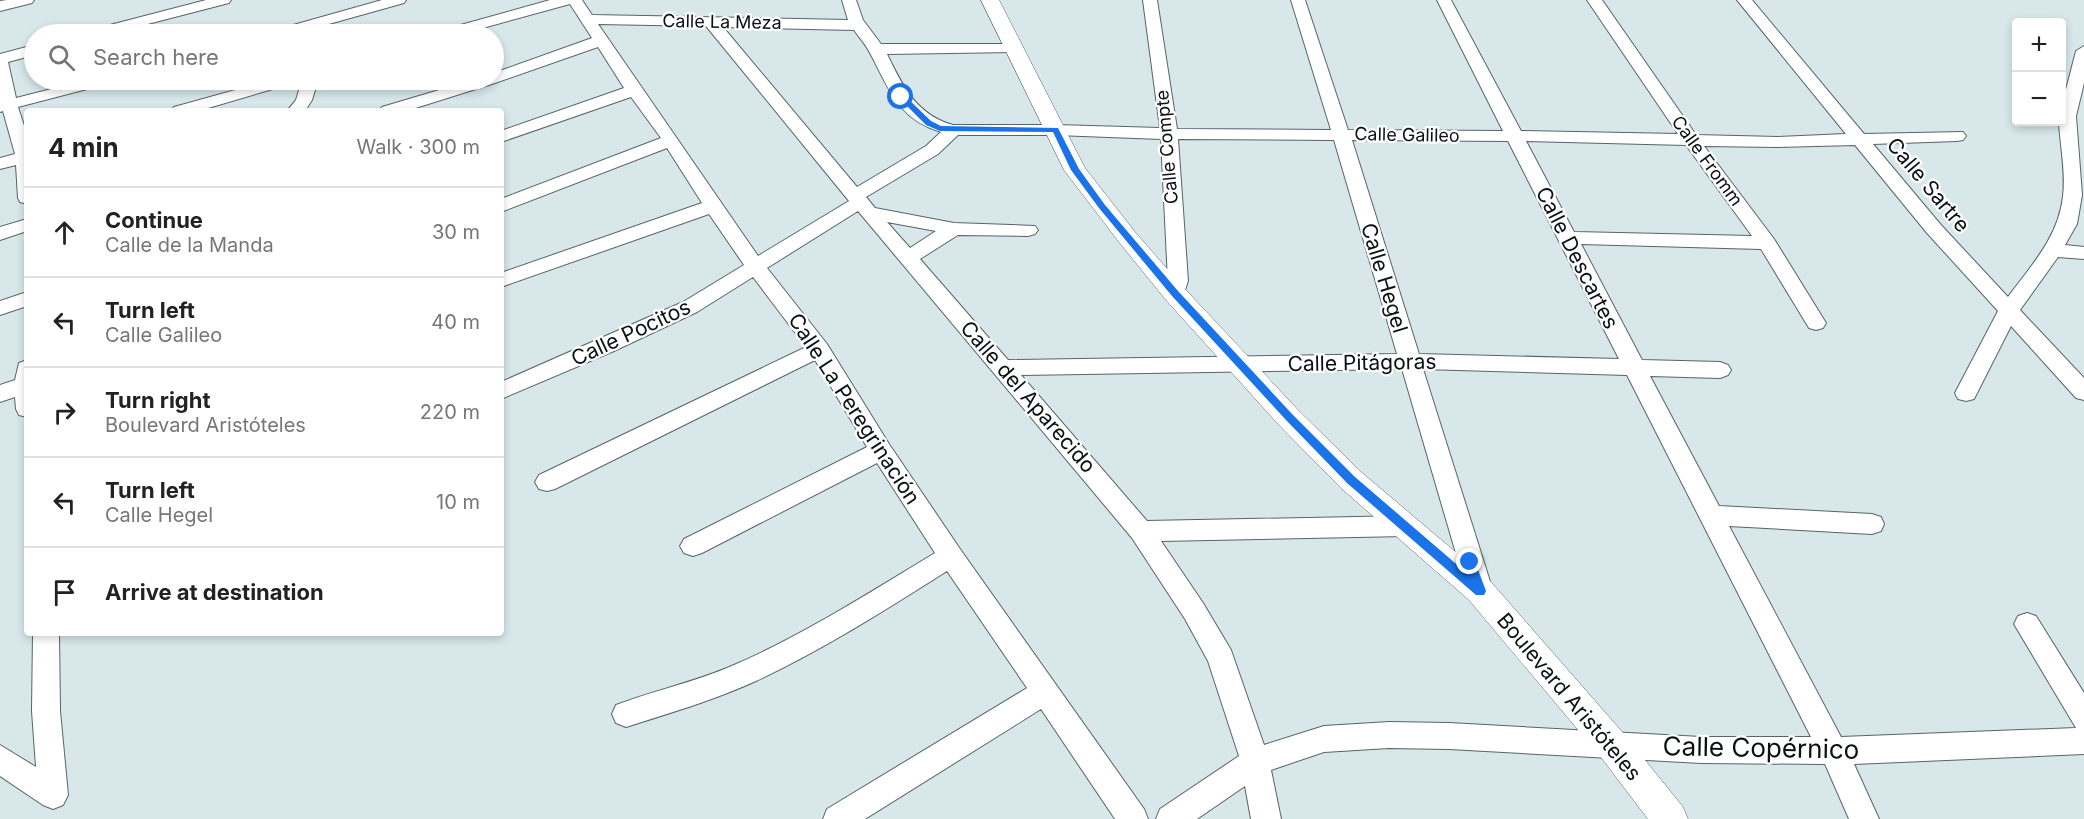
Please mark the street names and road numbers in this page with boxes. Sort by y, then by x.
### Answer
street label: Calle La Meza [662,10,782,33]
street label: Calle Compte [1151,89,1182,205]
street label: Calle Fromm [1668,111,1747,210]
street label: Calle Galileo [1354,123,1460,146]
street label: Calle Sartre [1882,132,1975,237]
street label: Calle Descartes [1531,183,1624,333]
street label: Calle Hegel [1356,220,1413,336]
street label: Calle Pocitos [567,294,694,371]
street label: Calle La Peregrinación [783,308,926,509]
street label: Calle del Aparecido [956,316,1101,478]
street label: Calle Pitágoras [1287,349,1437,376]
street label: Boulevard Aristóteles [1492,608,1647,786]
street label: Calle Copérnico [1662,730,1860,765]

